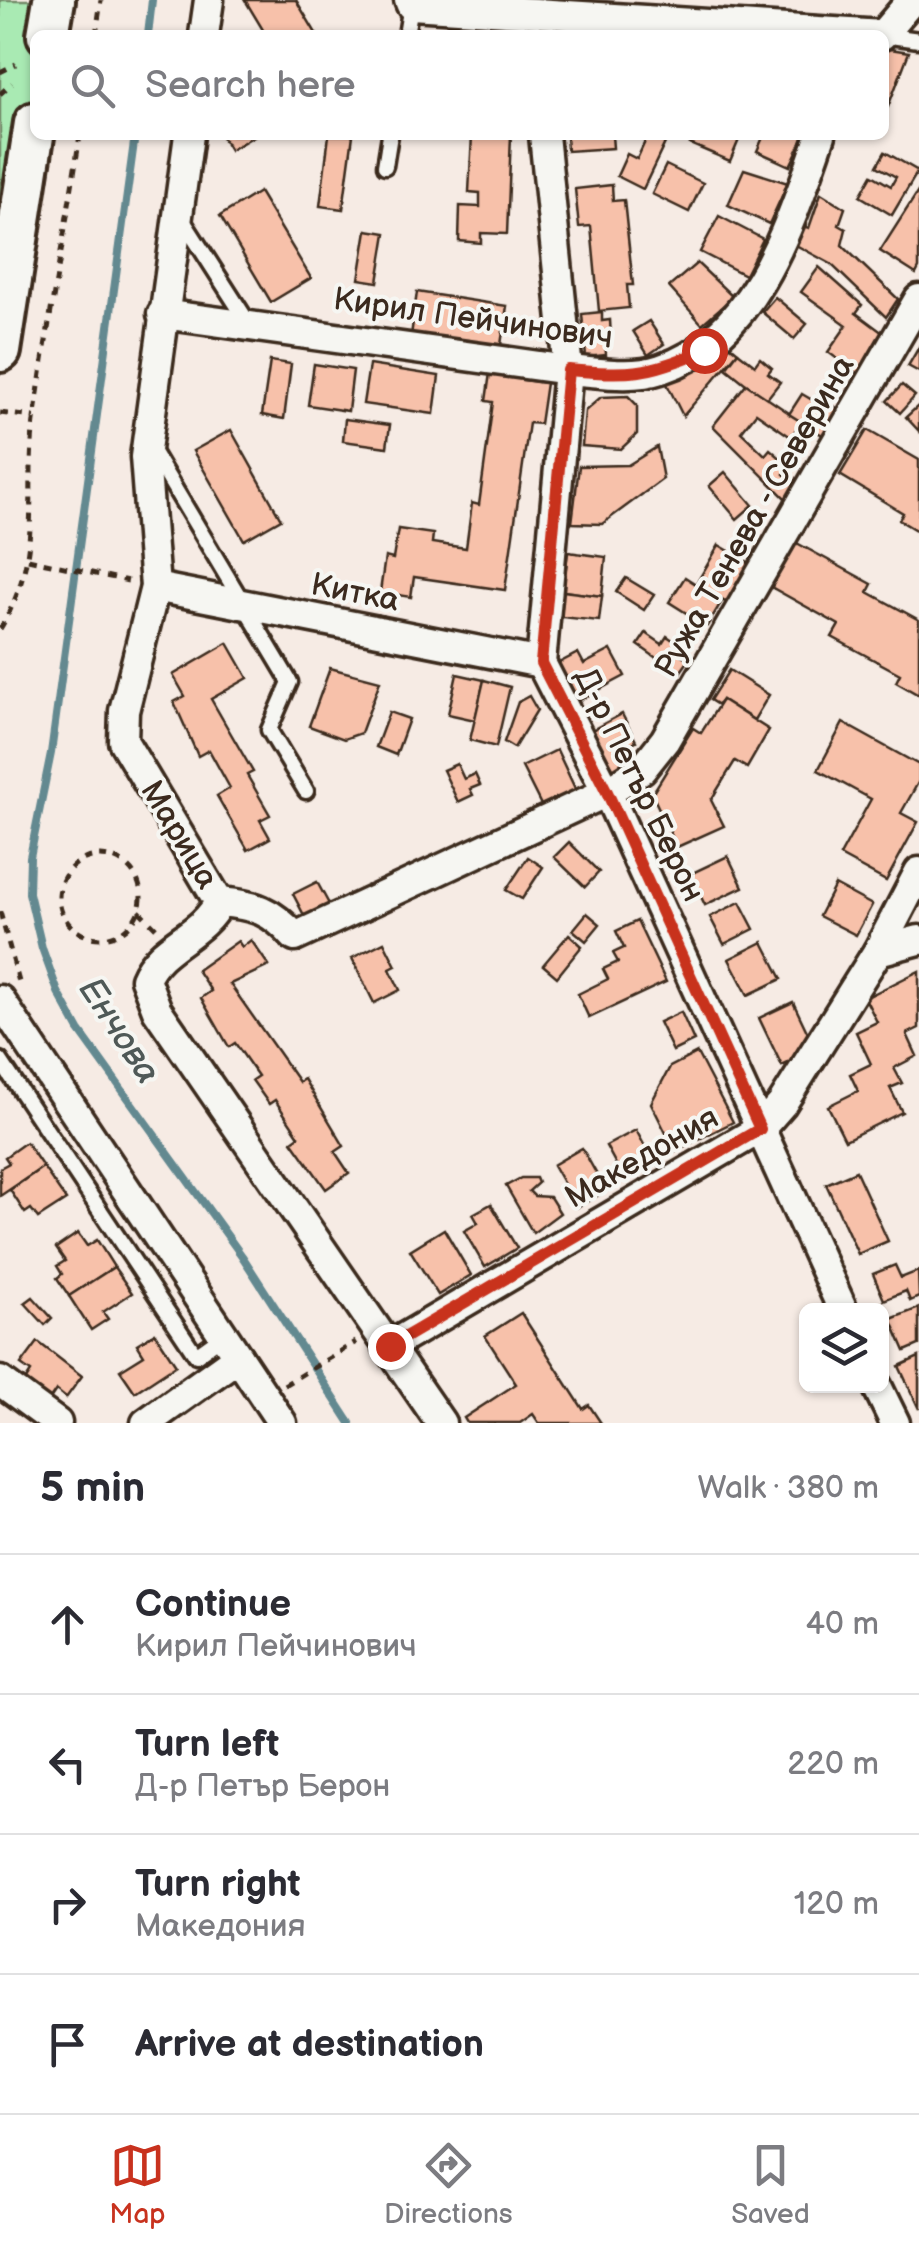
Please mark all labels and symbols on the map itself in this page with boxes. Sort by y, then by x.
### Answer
street label: Кирил Пейчинович [331,280,615,358]
route start [682,328,728,374]
street label: Ружа Тенева - Северина [647,349,863,685]
street label: Китка [308,565,402,621]
street label: Д-р Петър Берон [566,662,712,908]
street label: Марица [132,774,226,896]
water label: Енчова [69,970,169,1092]
street label: Македония [558,1099,726,1217]
route end [368,1324,414,1370]

